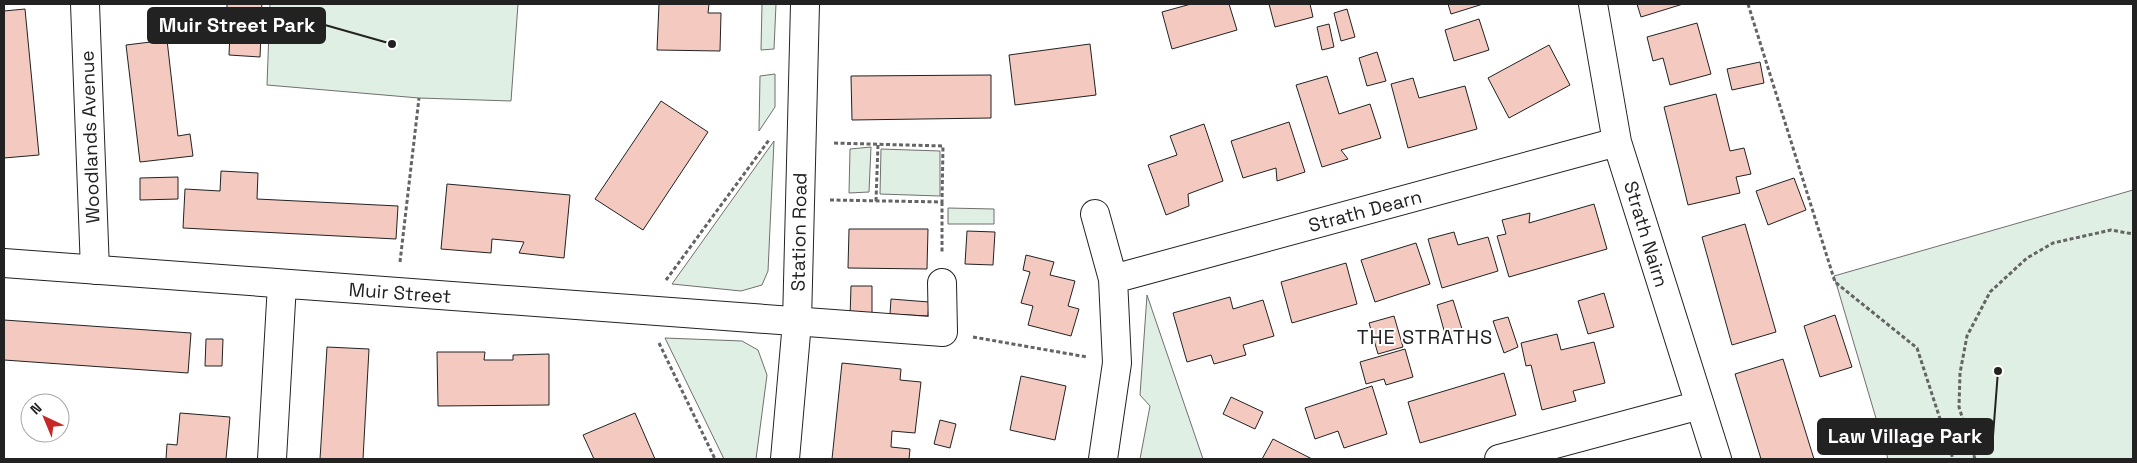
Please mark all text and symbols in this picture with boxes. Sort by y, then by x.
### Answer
callout: Muir Street Park [148,8,325,43]
text: Muir Street Park [159,12,315,38]
street label: Woodlands Avenue [74,50,106,224]
street label: Station Road [785,172,813,292]
street label: Strath Nairn [1618,178,1674,290]
street label: Strath Dearn [1306,184,1424,238]
street label: Muir Street [348,277,452,309]
district label: THE STRATHS [1357,324,1493,350]
north arrow [20,393,70,443]
text: N [26,399,46,418]
callout: Law Village Park [1818,419,1993,454]
text: Law Village Park [1828,423,1982,449]

